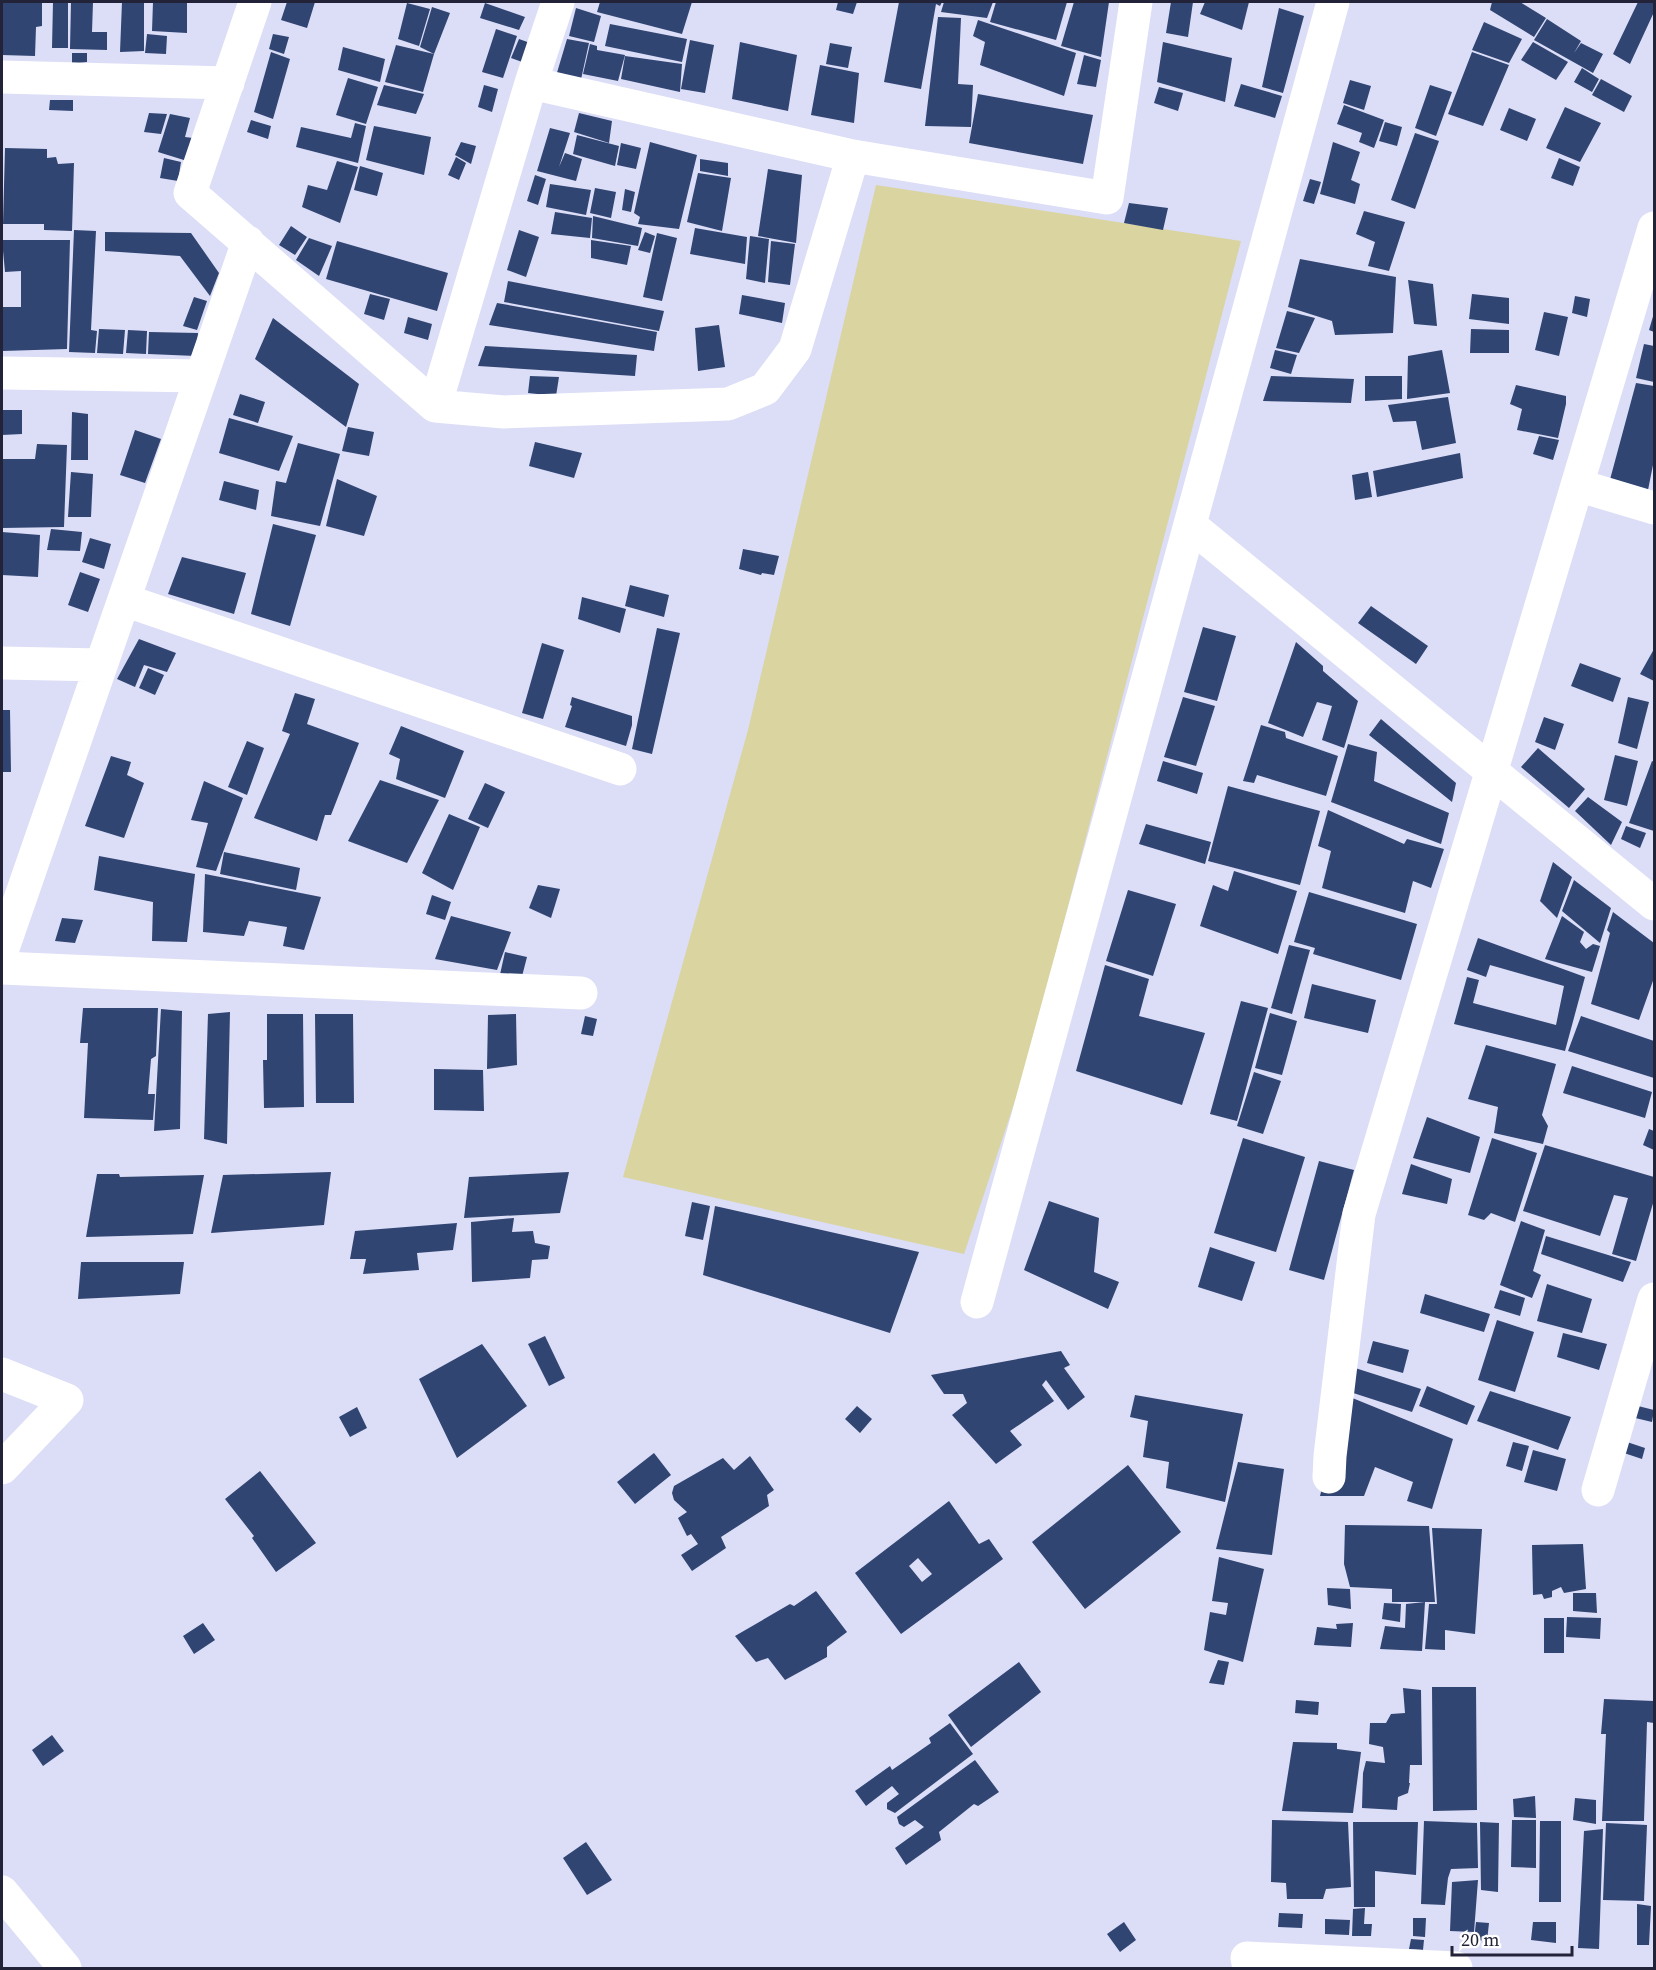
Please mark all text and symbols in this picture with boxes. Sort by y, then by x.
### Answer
scale bar [1452,1919,1572,1957]
text: 20 m [1461,1927,1499,1952]

